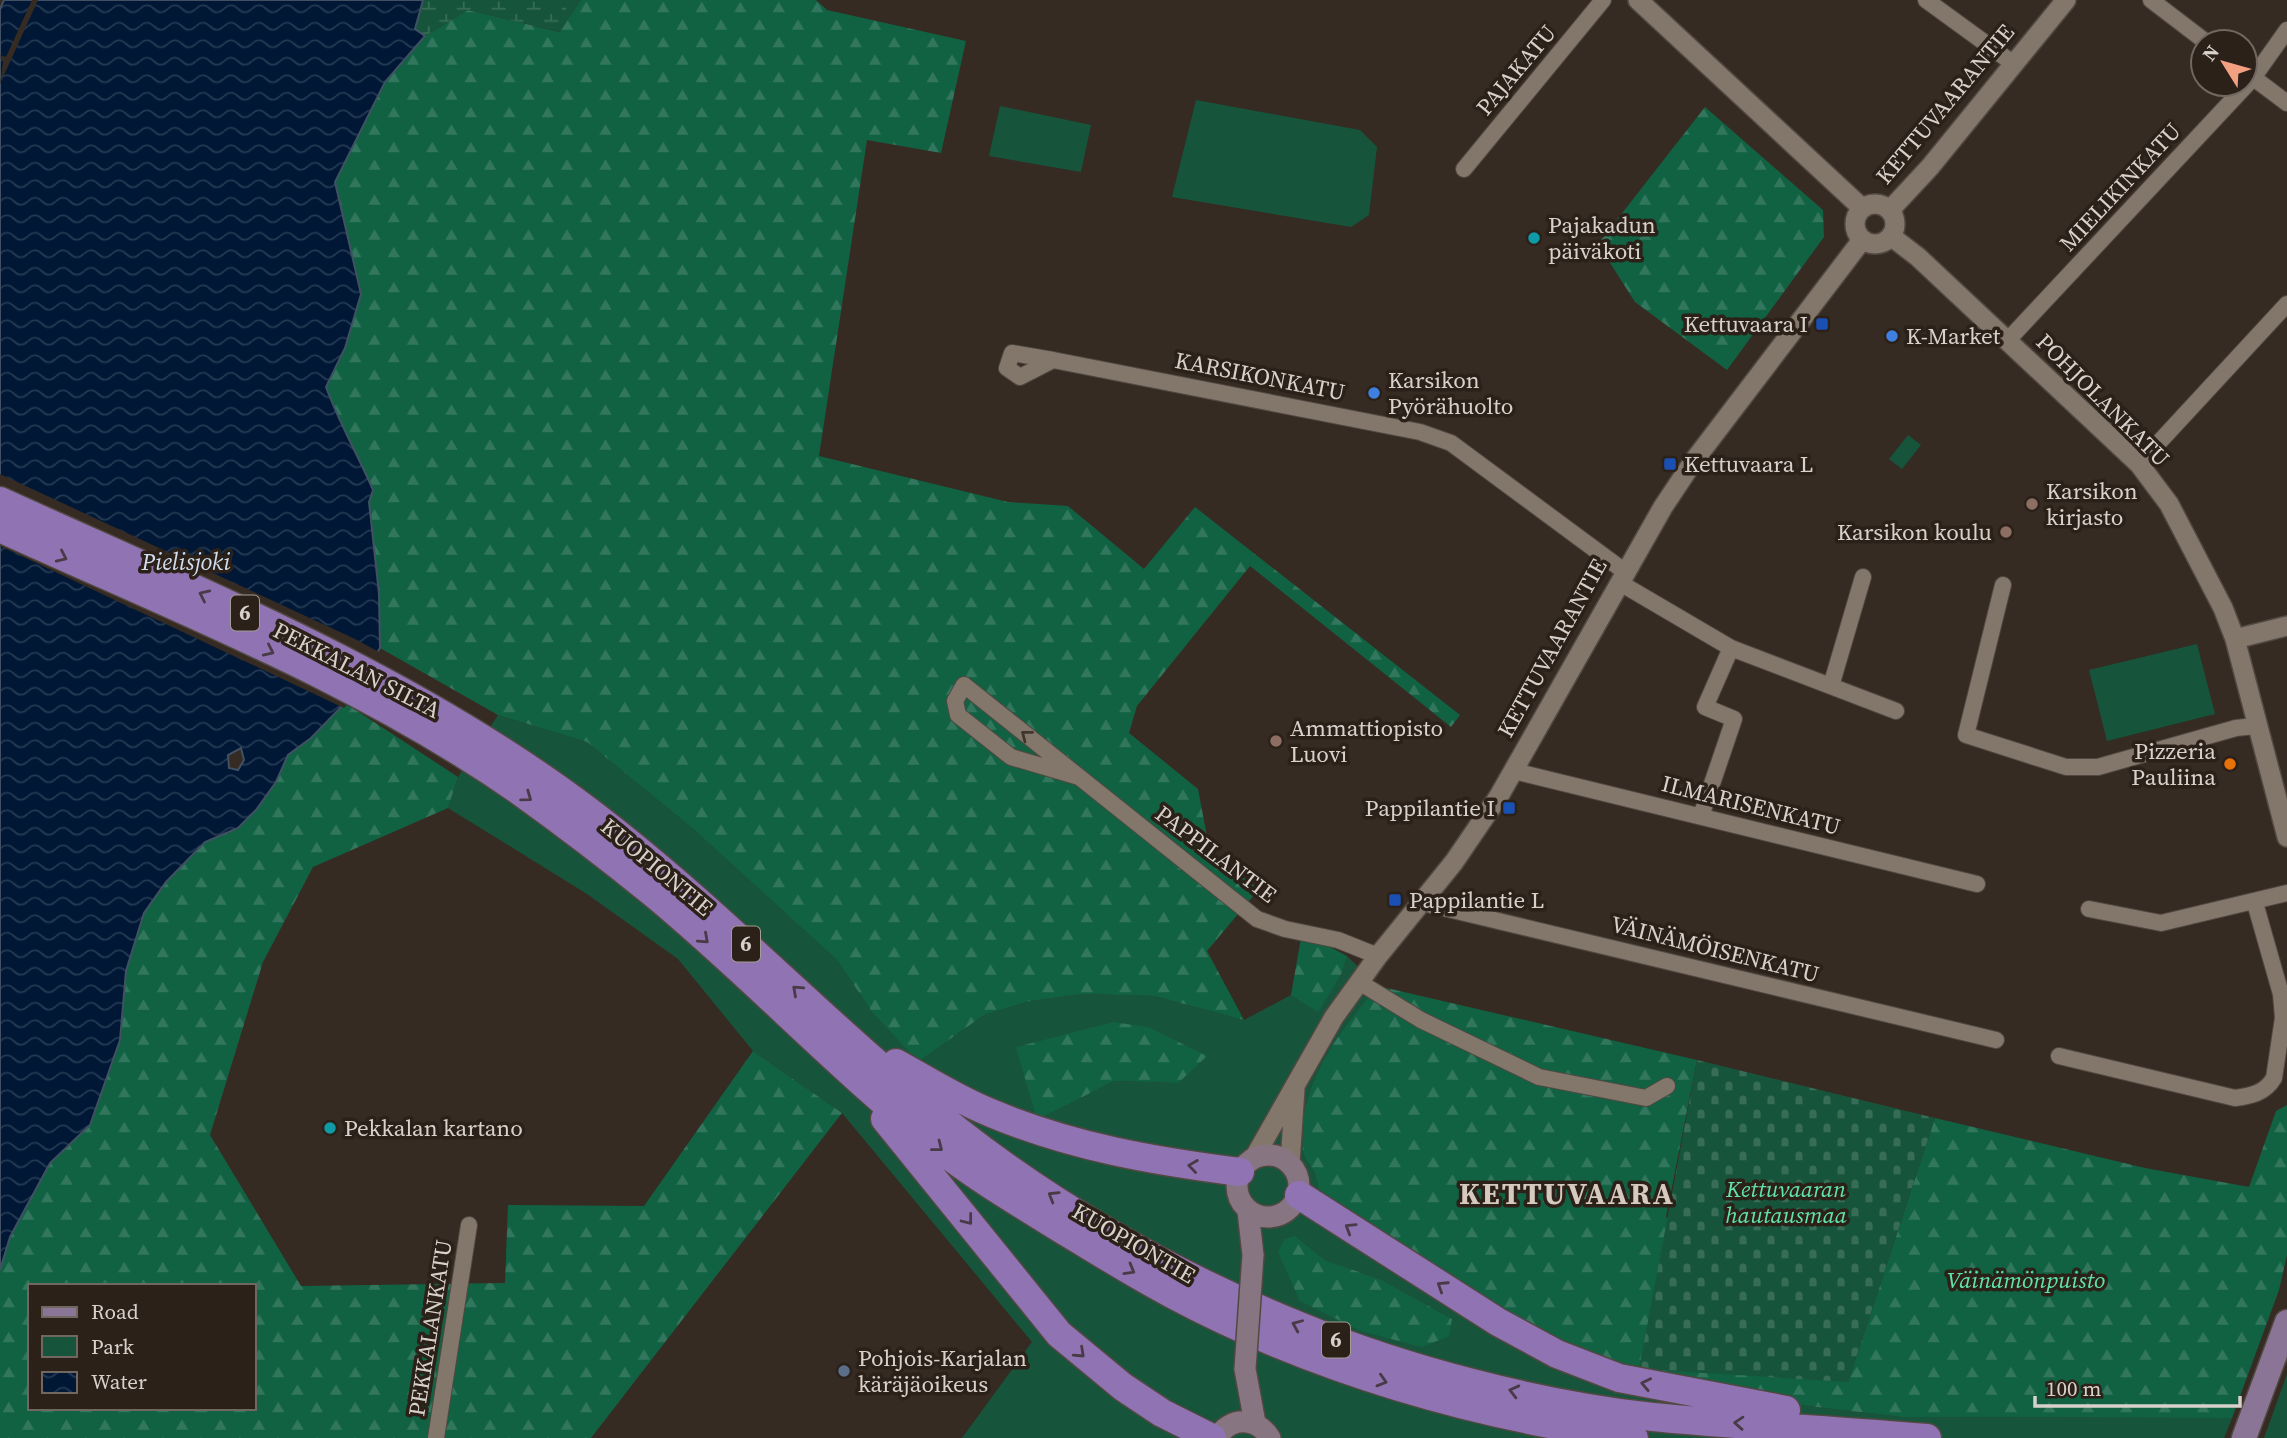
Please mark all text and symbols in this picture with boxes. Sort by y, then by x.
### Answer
street label: KETTUVAARANTIE [1868,17,2022,191]
street label: PAJAKATU [1469,18,1563,122]
north arrow [2189,28,2259,98]
text: N [2196,39,2225,66]
street label: MIELIKINKATU [2052,116,2188,258]
place label: Pajakadun päiväkoti [1548,209,1656,267]
marker: Pajakadun päiväkoti [1526,230,1542,246]
place label: Kettuvaara I [1684,308,1808,340]
marker: Kettuvaara I [1814,316,1830,332]
place label: K-Market [1906,320,2001,352]
street label: POHJOLANKATU [2029,326,2177,474]
marker: K-Market [1884,328,1900,344]
street label: KARSIKONKATU [1172,344,1348,408]
place label: Karsikon Pyörähuolto [1388,364,1513,422]
marker: Karsikon Pyörähuolto [1366,385,1382,401]
place label: Kettuvaara L [1684,448,1814,480]
marker: Kettuvaara L [1662,456,1678,472]
place label: Karsikon kirjasto [2046,475,2138,533]
marker: Karsikon kirjasto [2024,496,2040,512]
place label: Karsikon koulu [1837,516,1992,548]
marker: Karsikon koulu [1998,524,2014,540]
water label: Pielisjoki [140,545,231,578]
one-way arrow [55,549,67,563]
street label: KETTUVAARANTIE [1490,553,1615,743]
one-way arrow [199,589,212,603]
road number: 6 [231,596,259,630]
street label: PEKKALAN SILTA [268,614,447,726]
one-way arrow [262,643,274,657]
place label: Ammattiopisto Luovi [1290,712,1443,770]
one-way arrow [1021,730,1034,743]
marker: Ammattiopisto Luovi [1268,733,1284,749]
place label: Pizzeria Pauliina [2131,735,2216,793]
marker: Pizzeria Pauliina [2222,756,2238,772]
street label: ILMARISENKATU [1658,767,1844,843]
one-way arrow [519,789,532,801]
place label: Pappilantie I [1365,792,1495,824]
street label: PAPPILANTIE [1149,798,1283,910]
marker: Pappilantie I [1501,800,1517,816]
street label: KUOPIONTIE [594,811,720,923]
place label: Pappilantie L [1409,884,1544,916]
marker: Pappilantie L [1387,892,1403,908]
street label: VÄINÄMÖISENKATU [1607,908,1823,990]
road number: 6 [732,926,760,962]
one-way arrow [696,931,709,944]
one-way arrow [792,986,805,999]
place label: Pekkalan kartano [344,1112,523,1144]
marker: Pekkalan kartano [322,1120,338,1136]
one-way arrow [930,1139,943,1151]
one-way arrow [1188,1159,1199,1174]
district label: KETTUVAARA [1459,1173,1675,1214]
park label: Kettuvaaran hautausmaa [1725,1173,1847,1231]
one-way arrow [1047,1191,1060,1204]
street label: KUOPIONTIE [1067,1195,1201,1291]
one-way arrow [960,1213,973,1225]
one-way arrow [1345,1223,1358,1236]
street label: PEKKALANKATU [400,1237,460,1419]
one-way arrow [1122,1262,1135,1275]
park label: Väinämönpuisto [1947,1264,2105,1296]
one-way arrow [1437,1282,1450,1295]
legend [28,1284,256,1410]
text: Road [91,1297,139,1326]
one-way arrow [1292,1319,1304,1333]
road number: 6 [1322,1322,1350,1358]
text: Park [91,1332,135,1361]
place label: Pohjois-Karjalan käräjäoikeus [858,1342,1027,1400]
one-way arrow [1072,1345,1085,1358]
marker: Pohjois-Karjalan käräjäoikeus [836,1363,852,1379]
scale bar [2035,1364,2240,1408]
text: Water [91,1367,147,1396]
one-way arrow [1376,1373,1388,1387]
text: 100 m [2046,1374,2101,1403]
one-way arrow [1640,1377,1652,1392]
one-way arrow [1508,1385,1520,1399]
one-way arrow [1733,1416,1744,1431]

